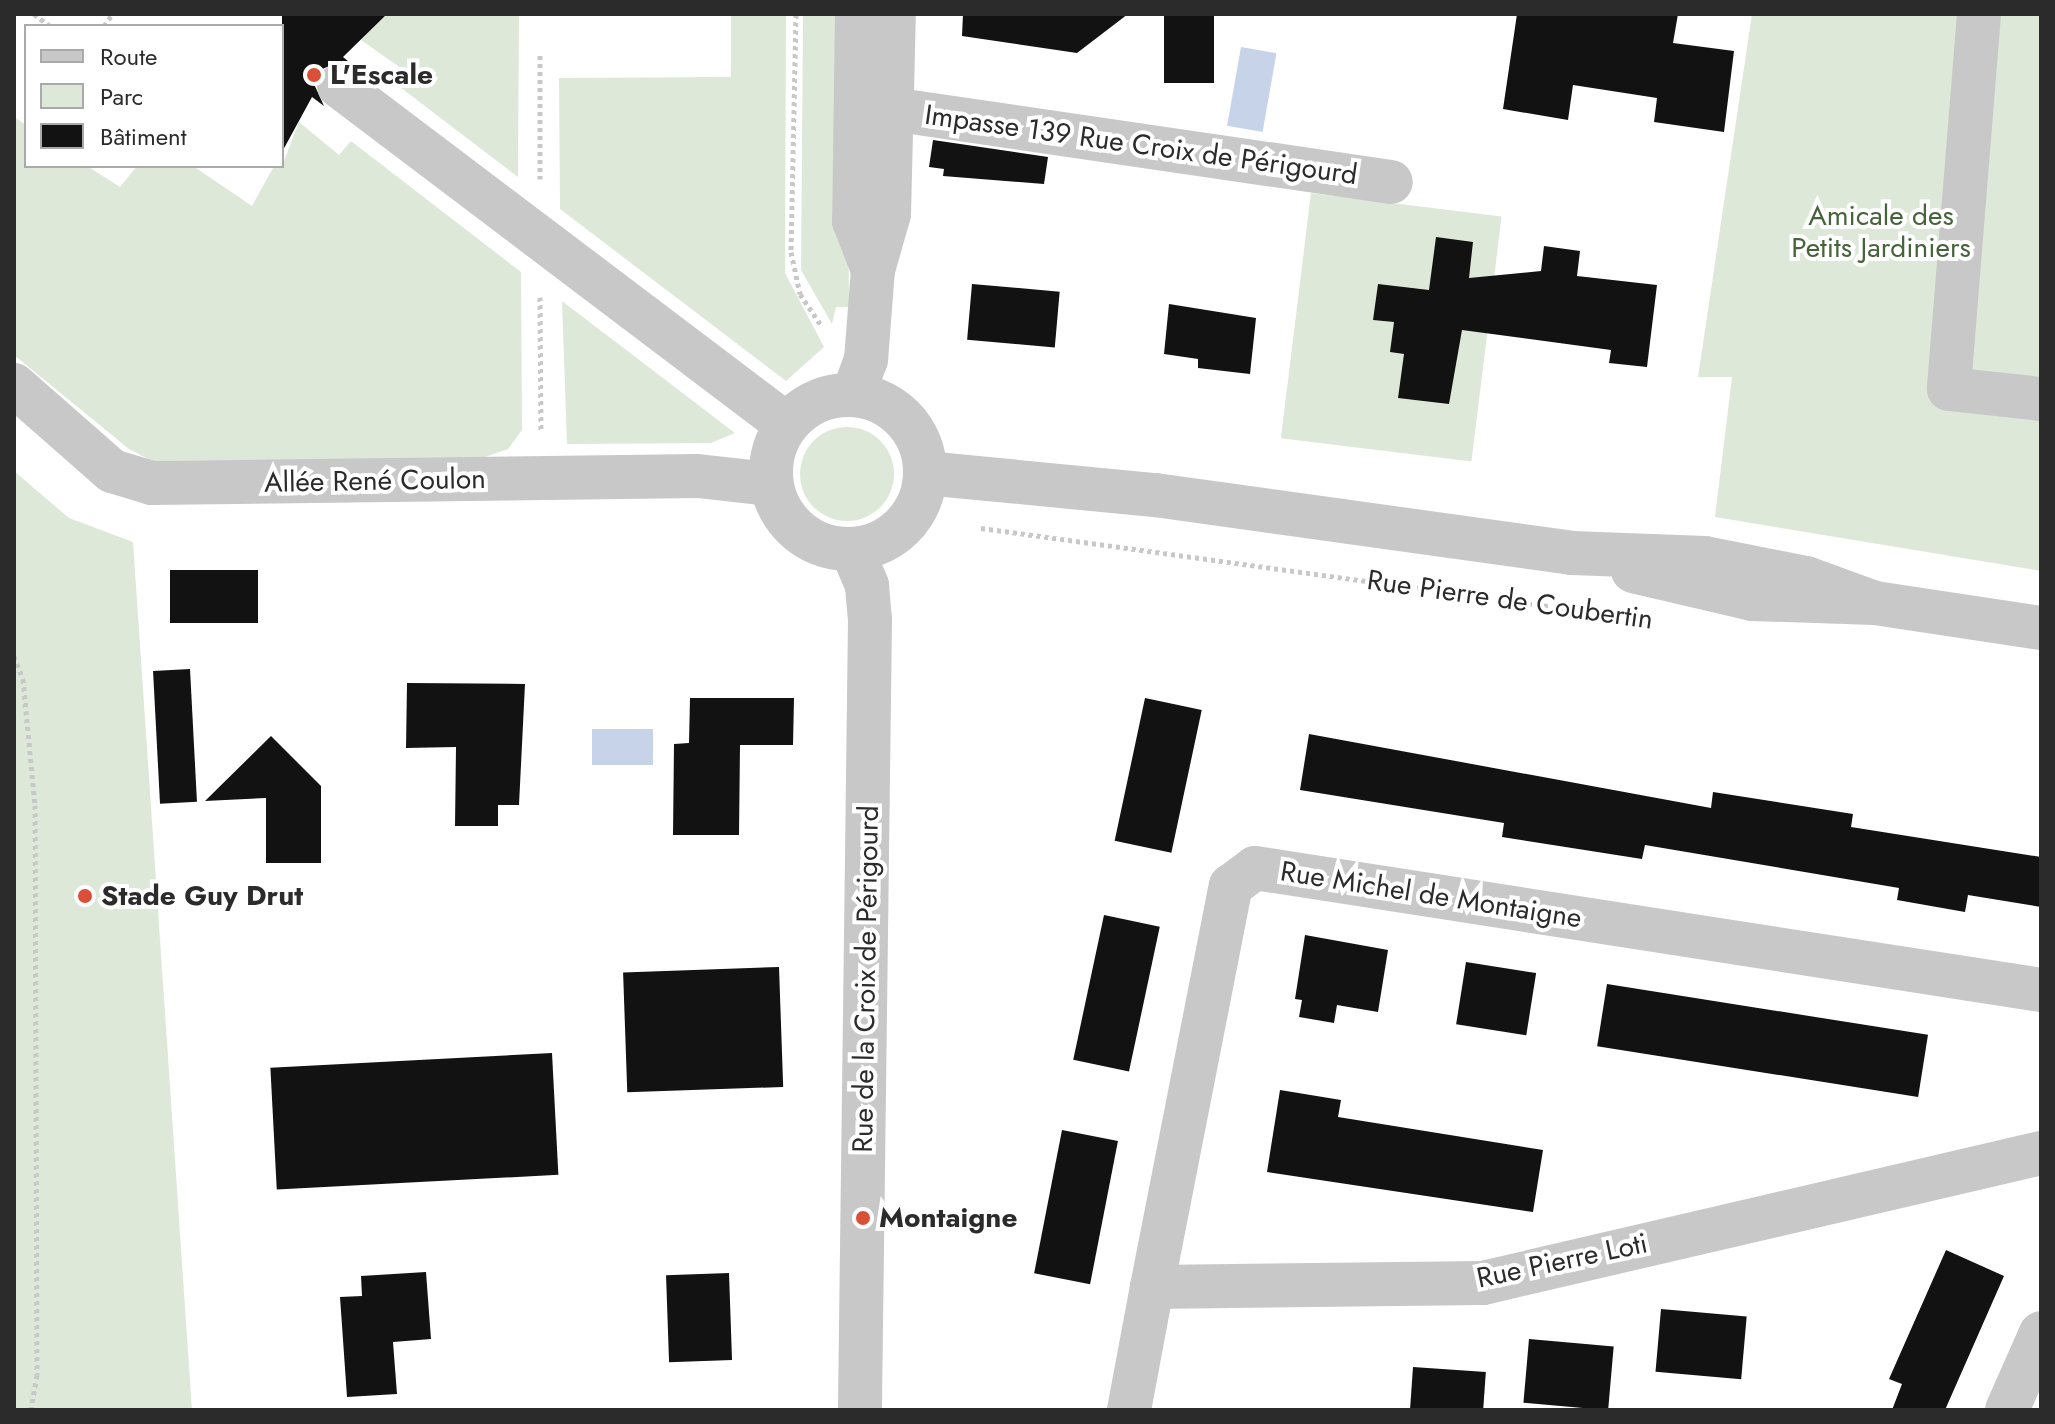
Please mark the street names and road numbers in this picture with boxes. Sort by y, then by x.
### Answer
street label: Impasse 139 Rue Croix de Périgourd [923,98,1359,192]
street label: Allée René Coulon [264,462,486,500]
street label: Rue Pierre de Coubertin [1365,563,1655,637]
street label: Rue de la Croix de Périgourd [846,805,886,1153]
street label: Rue Michel de Montaigne [1278,855,1584,935]
street label: Rue Pierre Loti [1474,1227,1650,1295]

